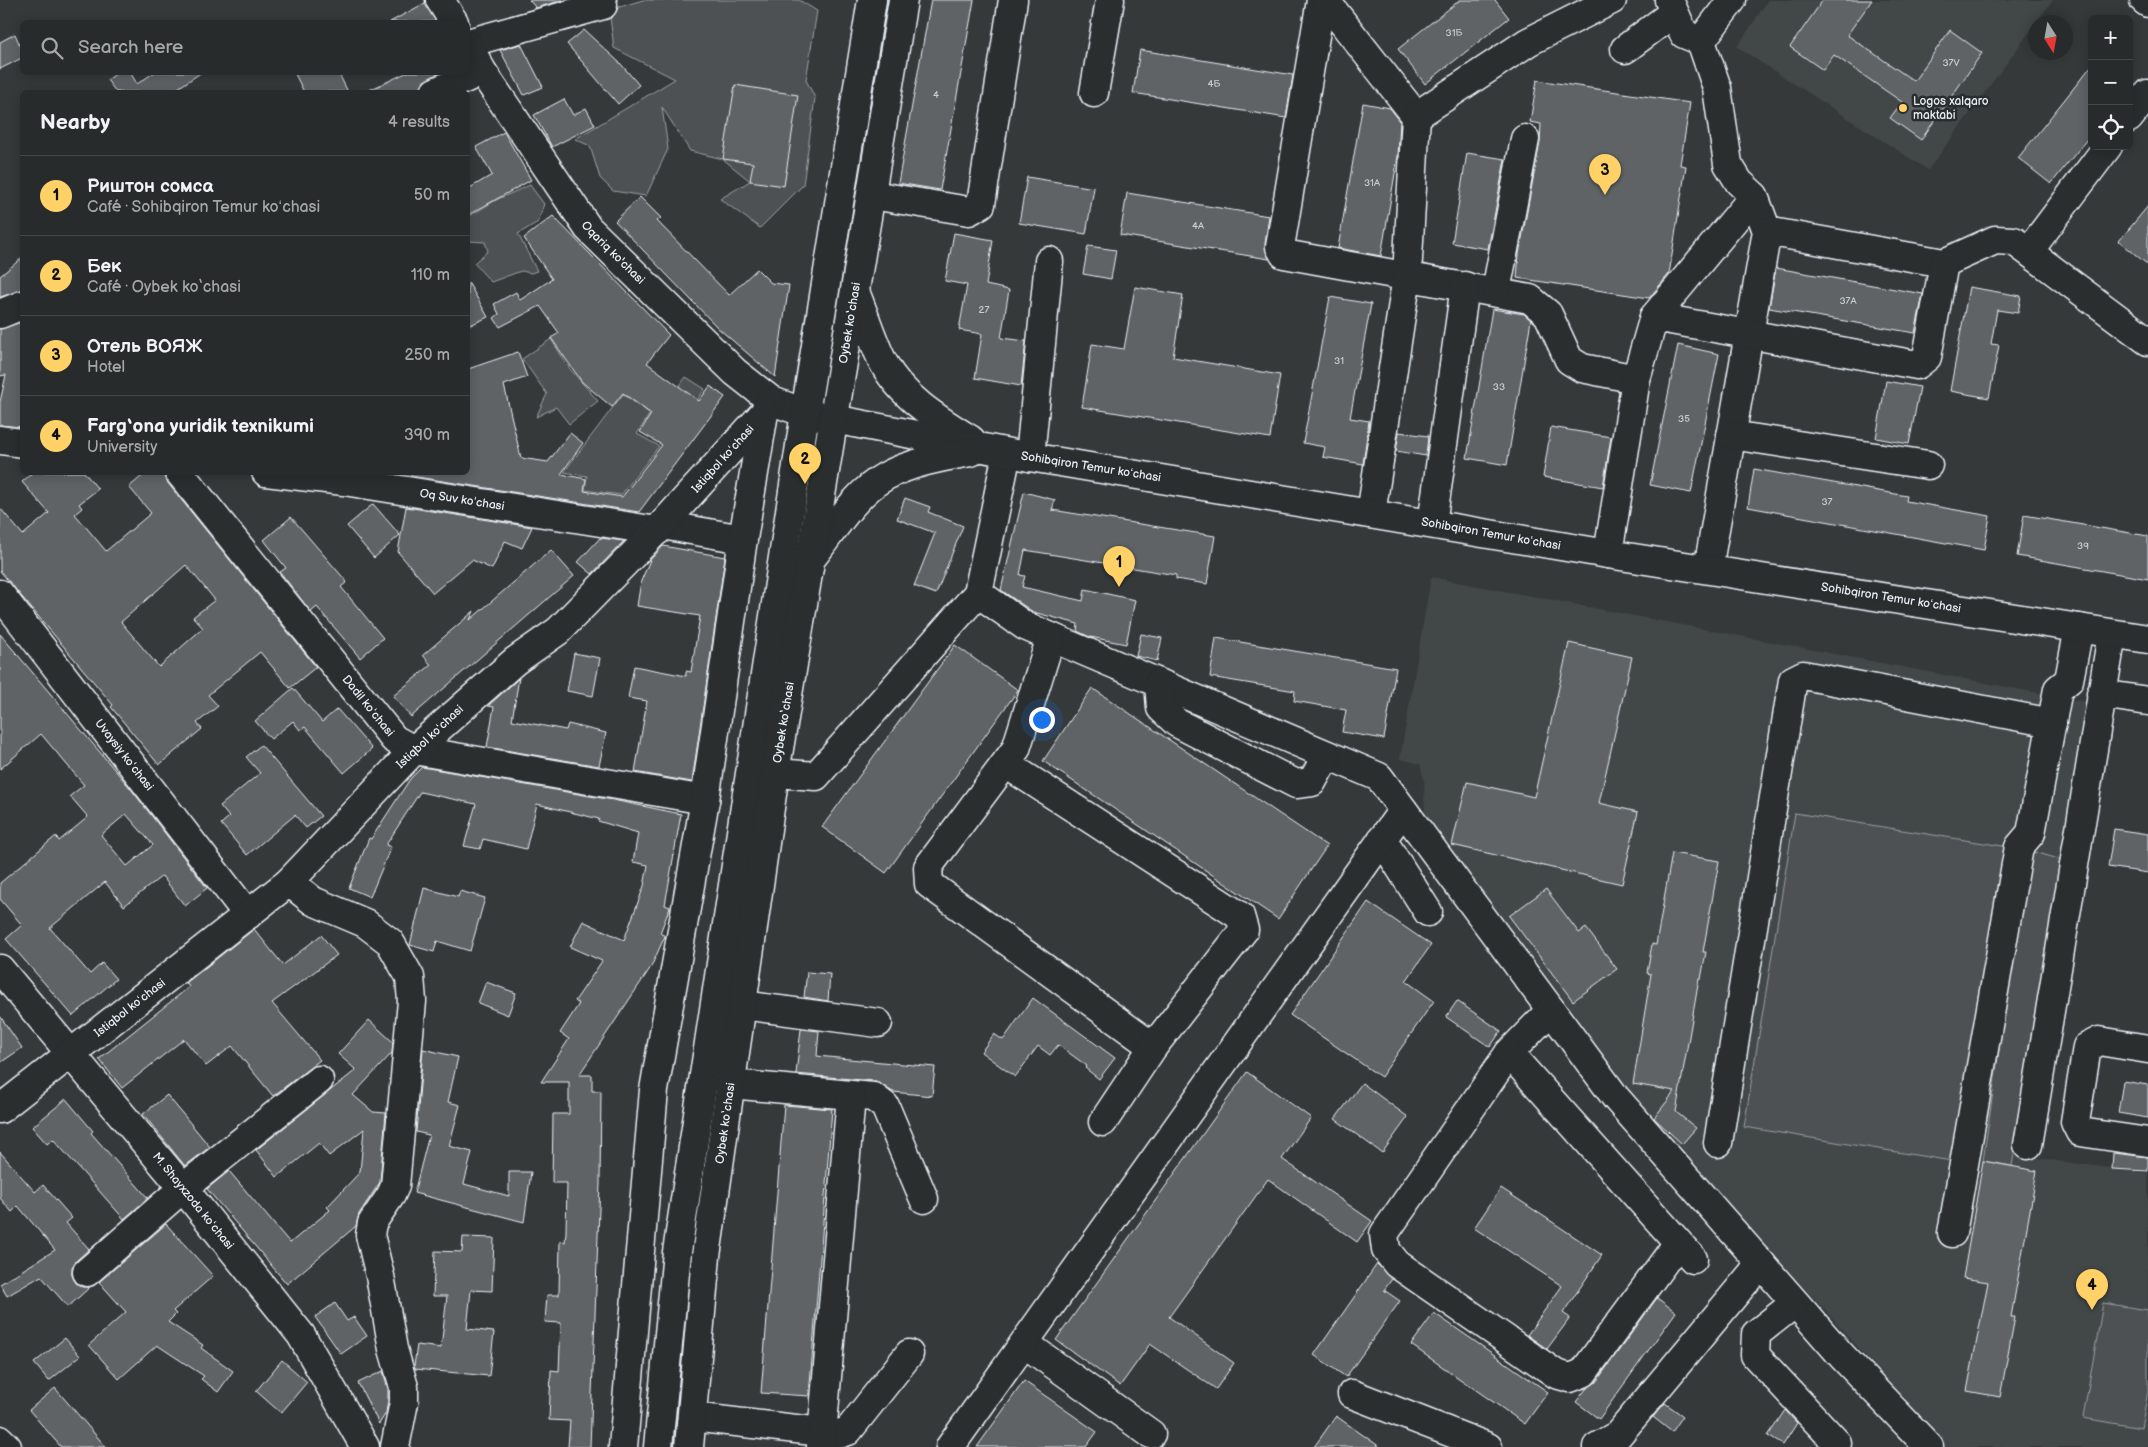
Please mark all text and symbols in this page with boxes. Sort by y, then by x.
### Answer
north arrow [2028,15,2073,60]
map controls [2088,15,2133,150]
button: + [2088,15,2133,60]
search box [20,20,470,75]
house number: 31Б [1446,27,1463,39]
icon: search [38,34,66,62]
text: Search here [78,36,183,59]
house number: 37V [1942,57,1960,69]
button: − [2088,60,2133,105]
house number: 4Б [1207,78,1221,90]
house number: 4 [933,89,939,101]
place label: Logos xalqaro maktabi [1913,94,1989,123]
marker: Logos xalqaro maktabi [1897,102,1909,114]
button: locate [2088,105,2133,150]
text: Nearby [40,110,110,135]
text: 4 results [388,113,450,132]
pin: 3 [1589,154,1621,195]
text: Риштон сомса [87,175,213,198]
house number: 31А [1364,177,1381,189]
text: 1 [53,186,59,205]
text: 50 m [414,186,450,205]
text: Café · Sohibqiron Temur koʻchasi [87,198,320,217]
street label: Oqariq ko'chasi [578,218,648,287]
house number: 4А [1192,220,1205,232]
text: Бек [87,255,121,278]
text: 2 [51,266,61,285]
text: 110 m [411,266,450,285]
text: Café · Oybek ko‘chasi [87,278,241,297]
street label: Oybek ko‘chasi [835,281,864,364]
house number: 37А [1839,295,1857,307]
house number: 27 [979,304,989,316]
text: Отель ВОЯЖ [87,335,202,358]
text: 3 [51,346,61,365]
text: 250 m [404,346,450,365]
house number: 31 [1334,355,1344,367]
text: Hotel [87,358,125,377]
house number: 33 [1493,381,1505,393]
house number: 35 [1678,413,1690,425]
text: Farg‘ona yuridik texnikumi [87,415,314,438]
street label: Istiqbol koʻchasi [689,422,758,496]
text: 4 [51,426,61,445]
text: 390 m [404,426,450,445]
text: University [87,438,158,457]
pin: 2 [789,443,821,484]
street label: Sohibqiron Temur koʻchasi [1020,449,1162,486]
street label: Oq Suv koʻchasi [419,486,506,514]
house number: 37 [1821,496,1833,508]
street label: Sohibqiron Temur koʻchasi [1420,514,1562,554]
house number: 39 [2077,540,2089,552]
pin: 1 [1103,546,1135,587]
street label: Sohibqiron Temur koʻchasi [1820,580,1962,617]
street label: Dadil koʻchasi [339,672,397,740]
street label: Oybek ko‘chasi [769,681,798,764]
street label: Istiqbol koʻchasi [393,702,467,772]
your location [1029,707,1055,733]
street label: Uvaysiy koʻchasi [91,716,157,794]
street label: Istiqbol koʻchasi [91,975,169,1040]
street label: Oybek ko‘chasi [712,1081,738,1165]
street label: M. Shayxzoda koʻchasi [149,1149,237,1253]
pin: 4 [2076,1269,2108,1310]

